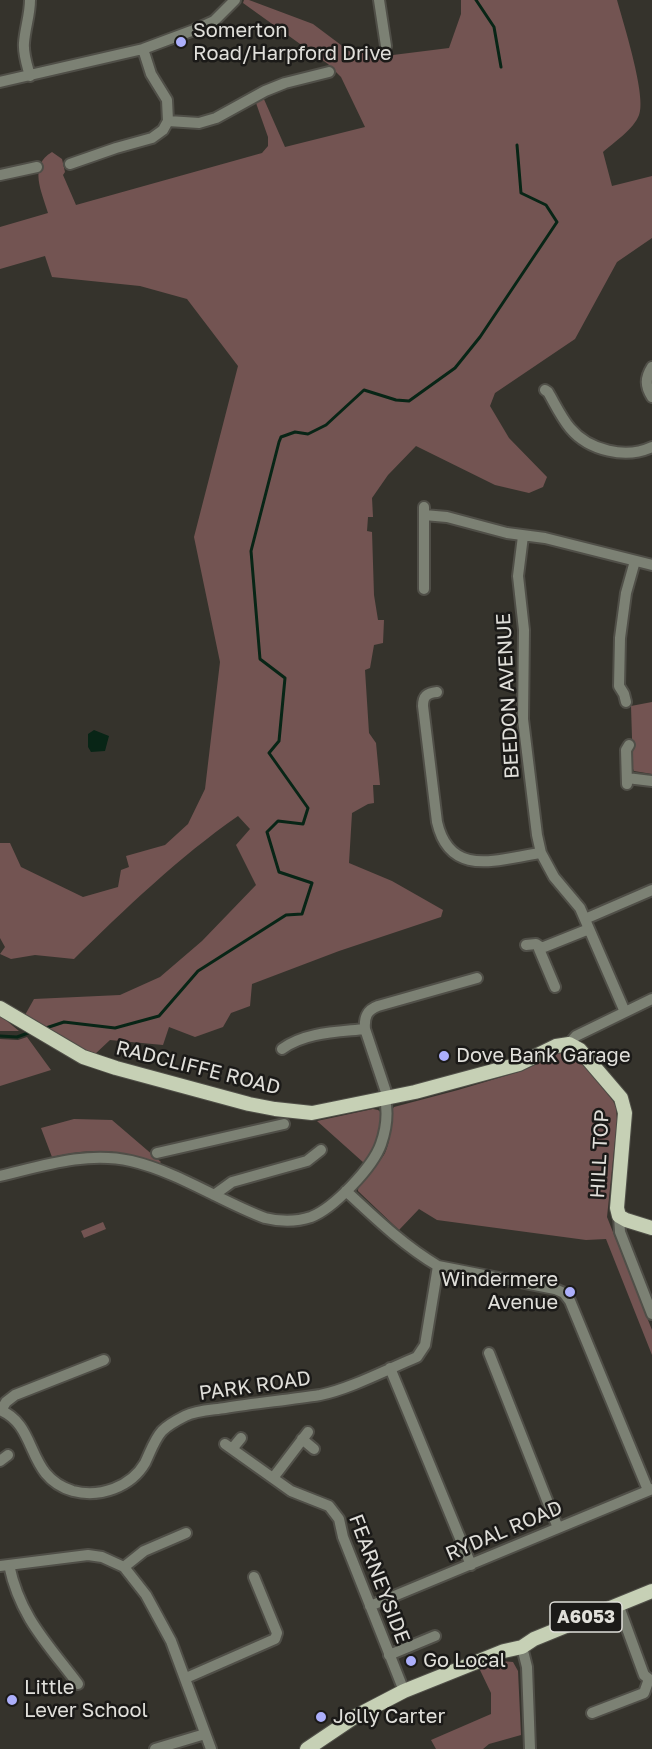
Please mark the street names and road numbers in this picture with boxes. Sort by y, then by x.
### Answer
street label: BEEDON AVENUE [492,612,524,780]
street label: RADCLIFFE ROAD [113,1036,283,1100]
street label: HILL TOP [586,1109,614,1199]
street label: PARK ROAD [198,1366,312,1406]
street label: RYDAL ROAD [442,1496,566,1566]
street label: FEARNEYSIDE [343,1511,415,1647]
road number: A6053 [550,1602,622,1632]

